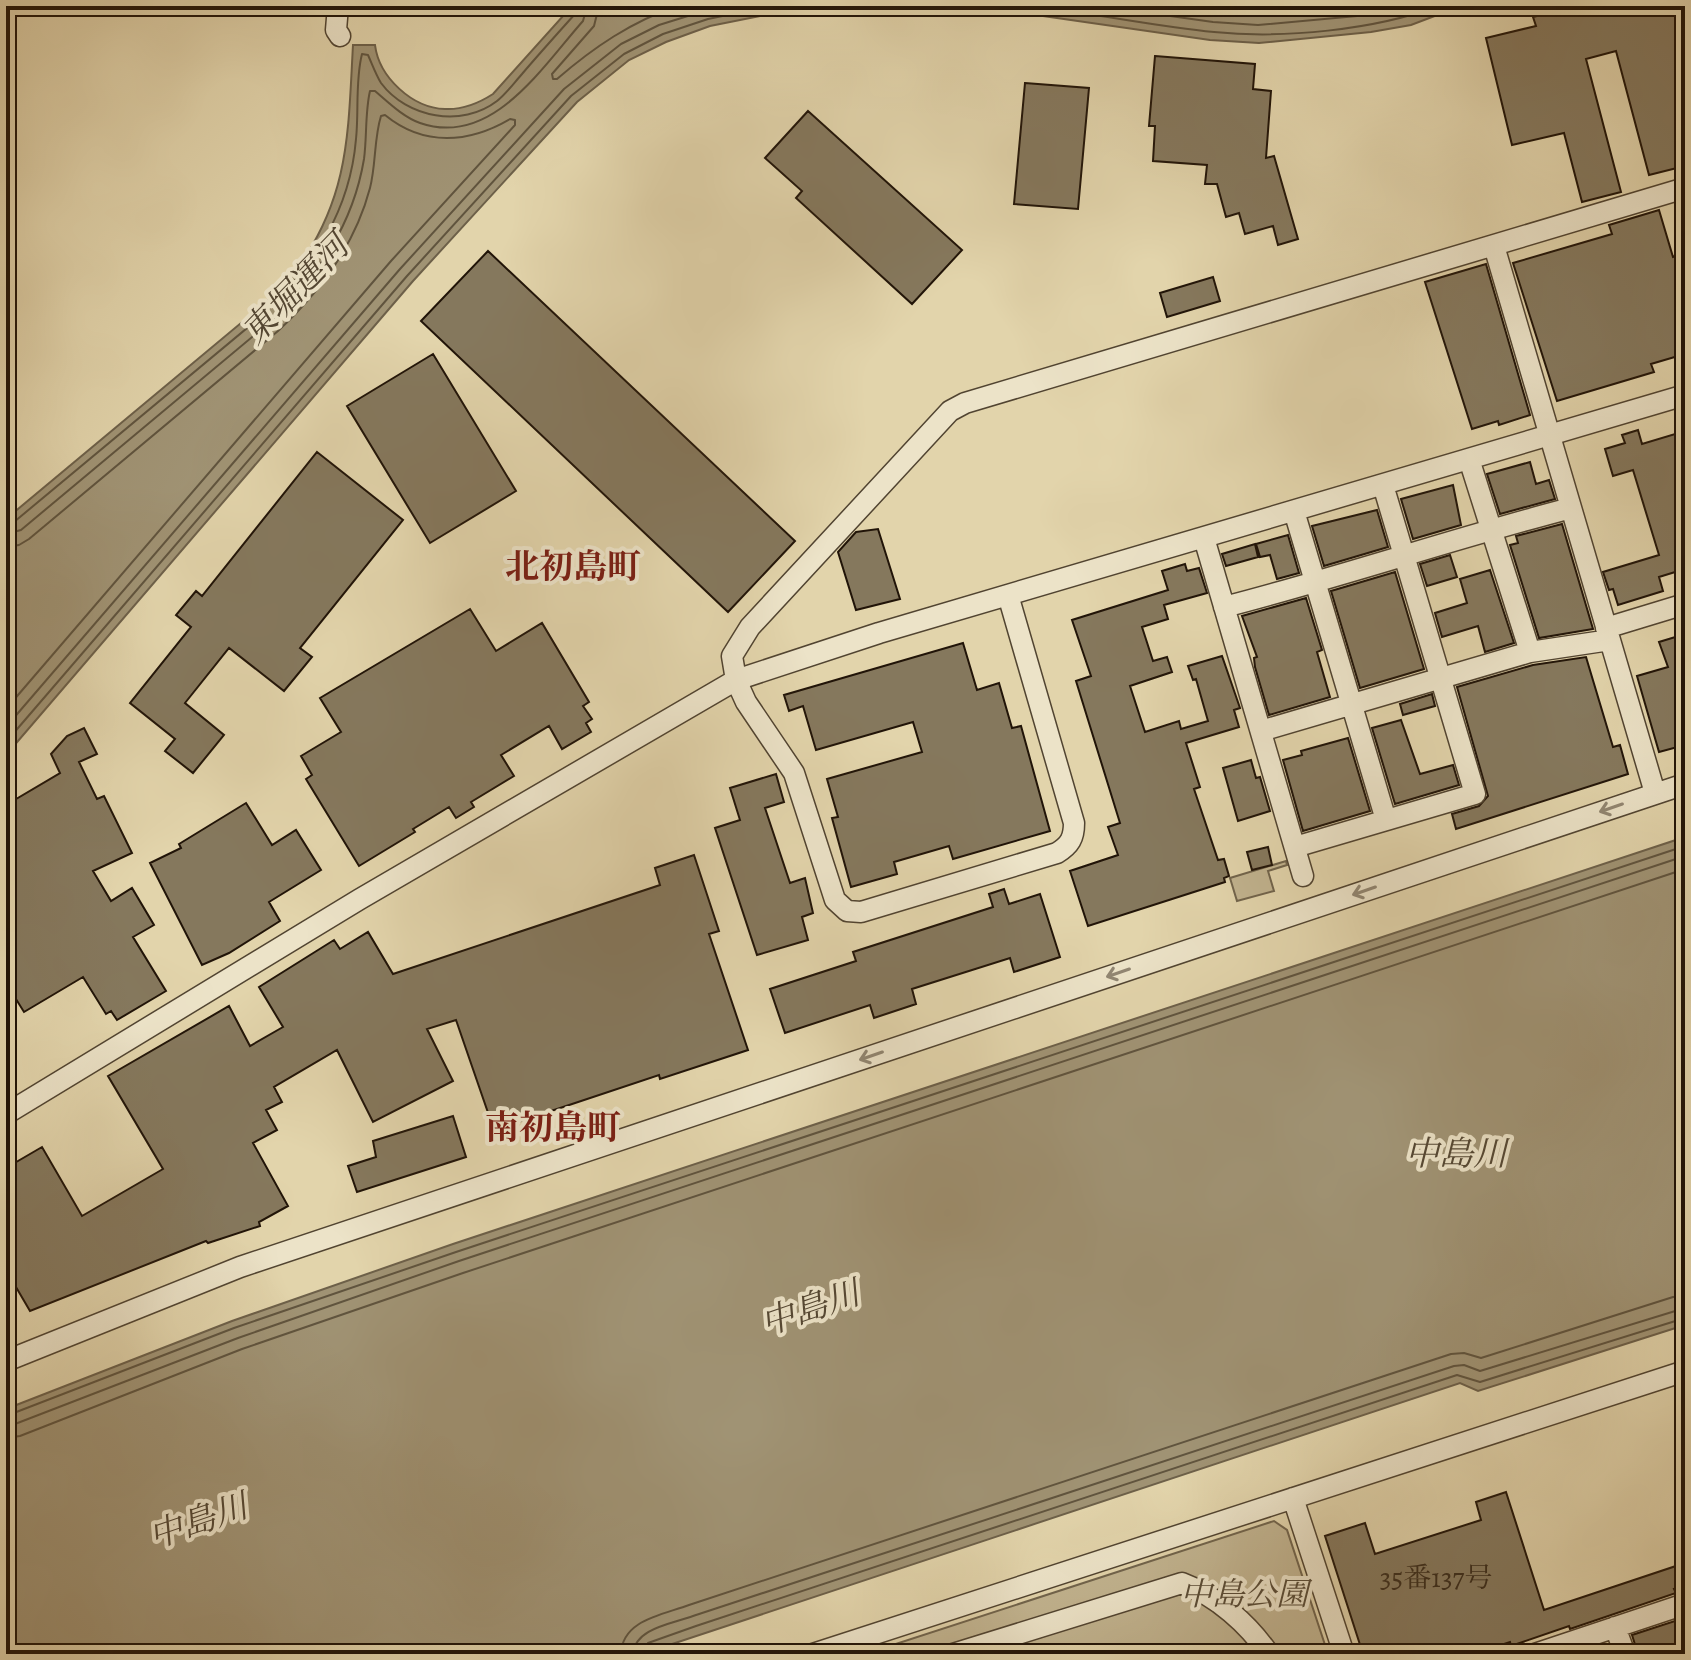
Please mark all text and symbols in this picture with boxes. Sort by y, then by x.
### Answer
water label: 東堀運河 [231,219,363,354]
district label: 北初島町 [505,543,641,590]
one-way arrow [1599,802,1624,816]
one-way arrow [1352,884,1377,899]
one-way arrow [1106,967,1131,982]
one-way arrow [859,1049,884,1064]
district label: 南初島町 [485,1104,621,1151]
water label: 中島川 [1405,1130,1511,1177]
water label: 中島川 [754,1268,870,1347]
water label: 中島川 [142,1481,258,1560]
house number: 35番137号 [1380,1559,1492,1597]
park label: 中島公園 [1180,1572,1313,1616]

